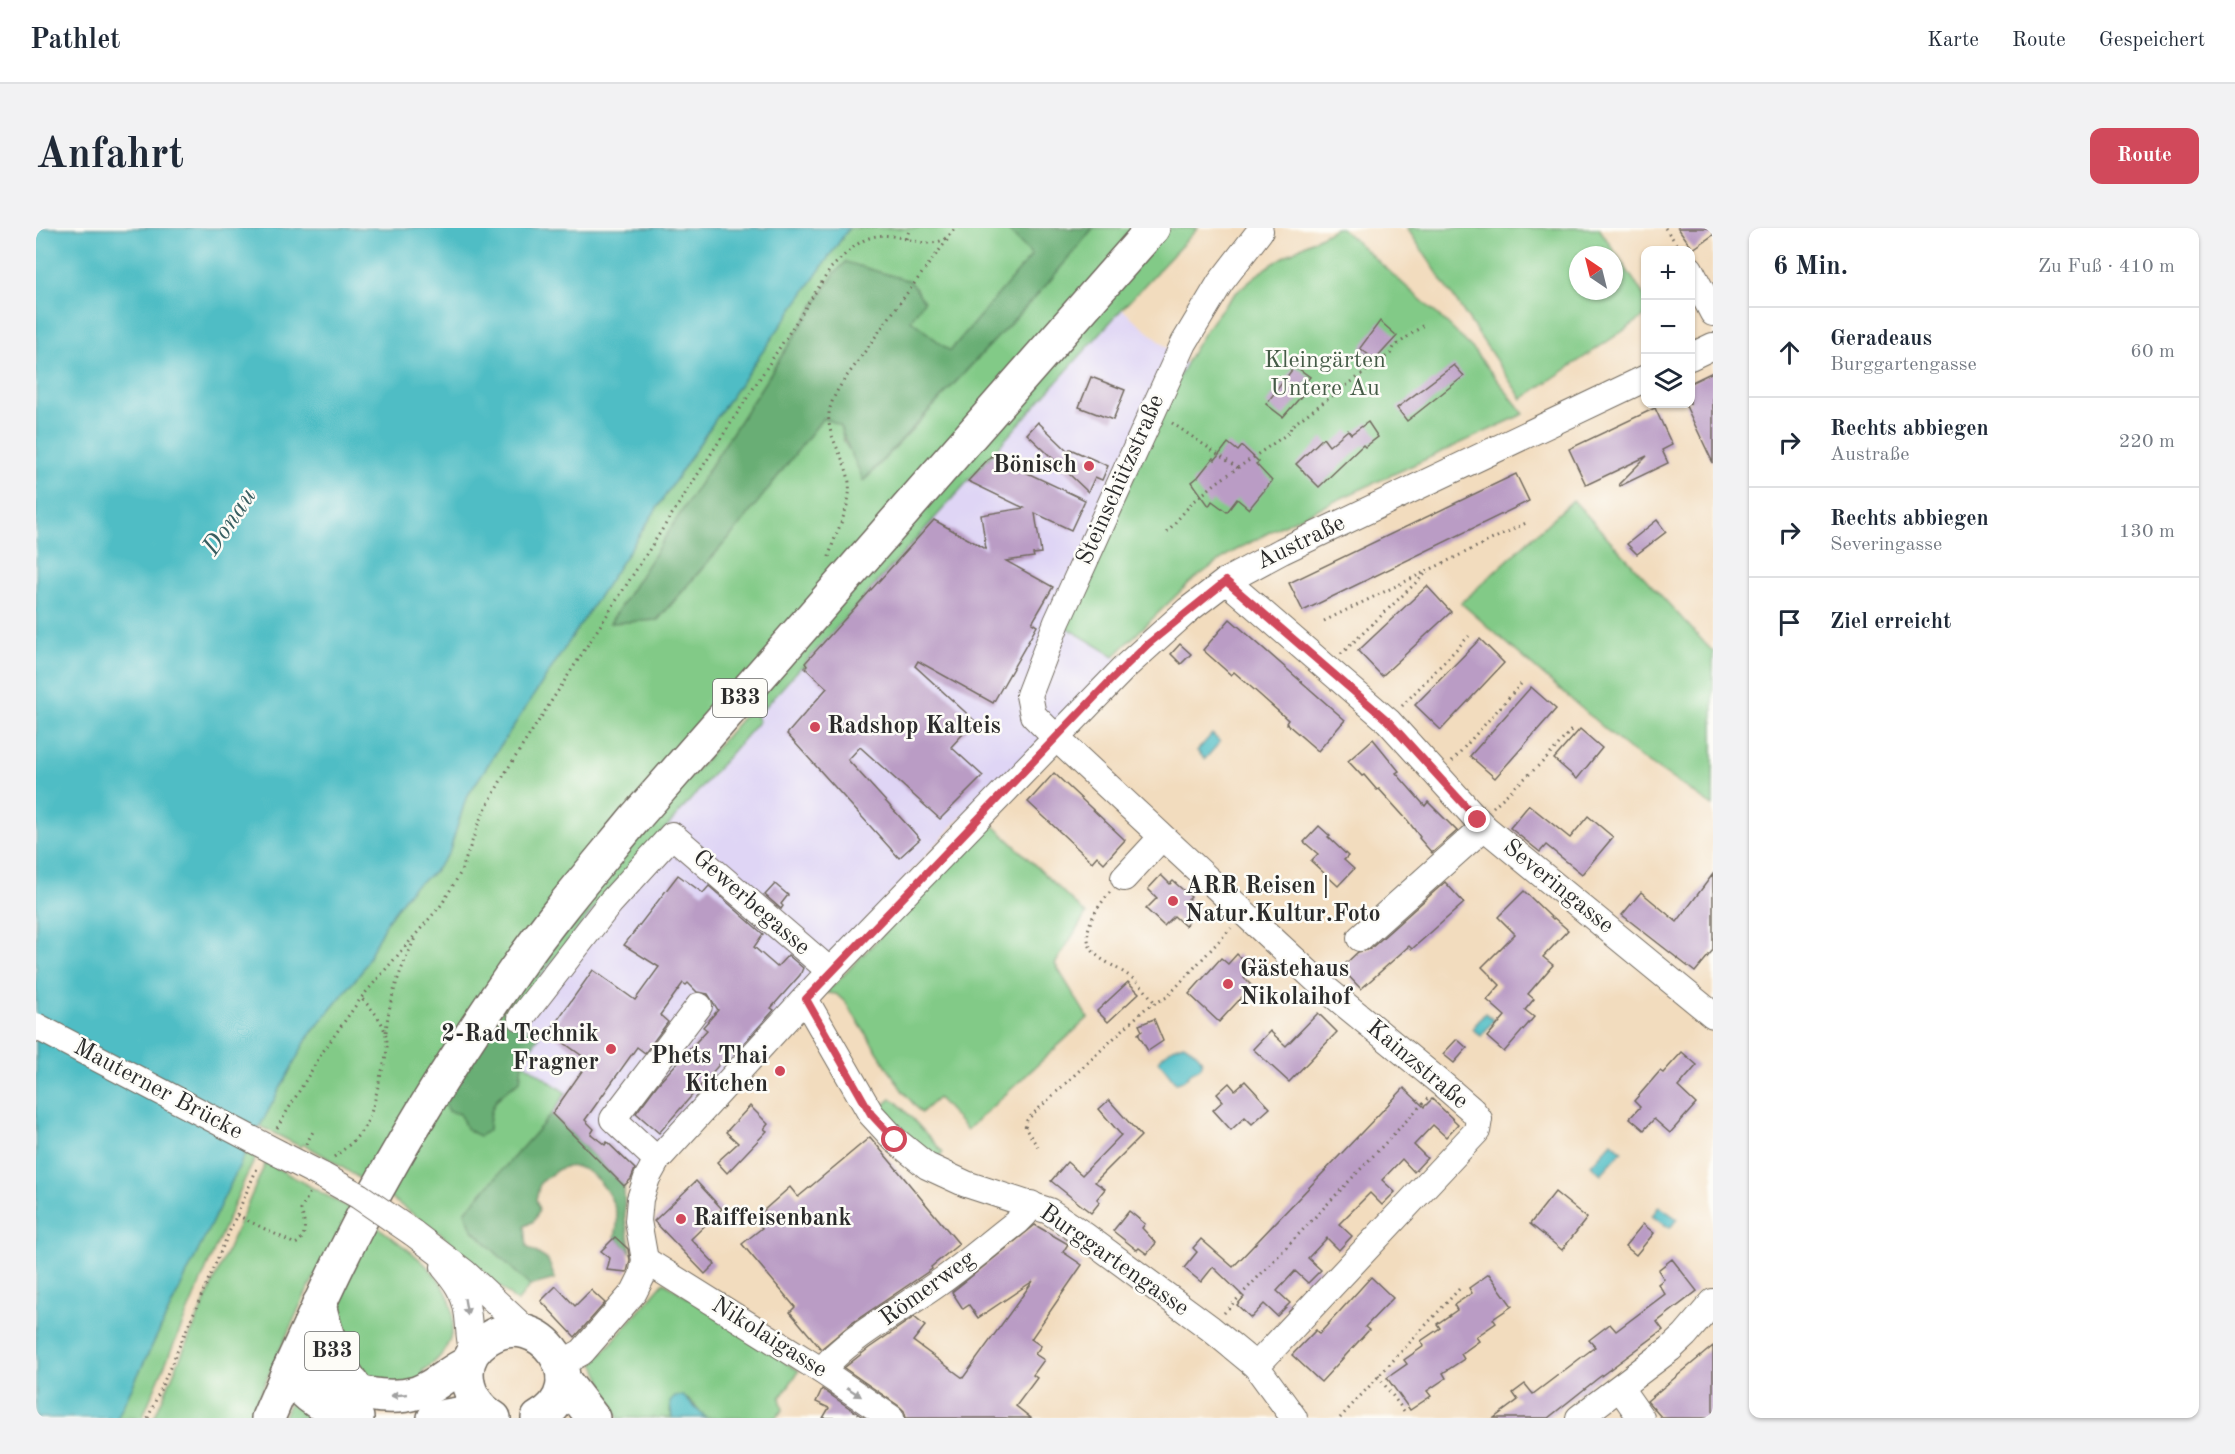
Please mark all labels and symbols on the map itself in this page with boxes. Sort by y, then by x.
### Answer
north arrow [1569,246,1623,300]
park label: Kleingärten Untere Au [1264,349,1386,401]
street label: Steinschützstraße [1073,391,1169,569]
place label: Bönisch [992,454,1077,478]
marker: Bönisch [1082,459,1096,473]
water label: Donau [198,483,262,561]
street label: Austraße [1253,511,1349,575]
road number: B33 [713,679,767,717]
place label: Radshop Kalteis [827,715,1001,739]
marker: Radshop Kalteis [808,720,822,734]
route end [1464,806,1490,832]
street label: Severingasse [1498,835,1618,939]
street label: Gewerbegasse [688,846,814,960]
place label: ARR Reisen | Natur.Kultur.Foto [1185,875,1381,927]
marker: ARR Reisen | Natur.Kultur.Foto [1166,894,1180,908]
place label: Gästehaus Nikolaihof [1240,958,1353,1010]
marker: Gästehaus Nikolaihof [1221,977,1235,991]
street label: Kainzstraße [1362,1016,1472,1114]
place label: 2-Rad Technik Fragner [441,1023,599,1075]
street label: Mauterner Brücke [69,1035,247,1145]
marker: 2-Rad Technik Fragner [604,1042,618,1056]
place label: Phets Thai Kitchen [651,1045,768,1097]
marker: Phets Thai Kitchen [773,1064,787,1078]
route start [881,1126,907,1152]
street label: Burggartengasse [1035,1201,1193,1321]
place label: Raiffeisenbank [693,1207,852,1231]
marker: Raiffeisenbank [674,1212,688,1226]
street label: Römerweg [876,1247,980,1331]
street label: Nikolaigasse [707,1293,831,1383]
one-way arrow [461,1297,470,1316]
road number: B33 [305,1332,359,1370]
one-way arrow [846,1386,862,1397]
one-way arrow [389,1390,408,1400]

